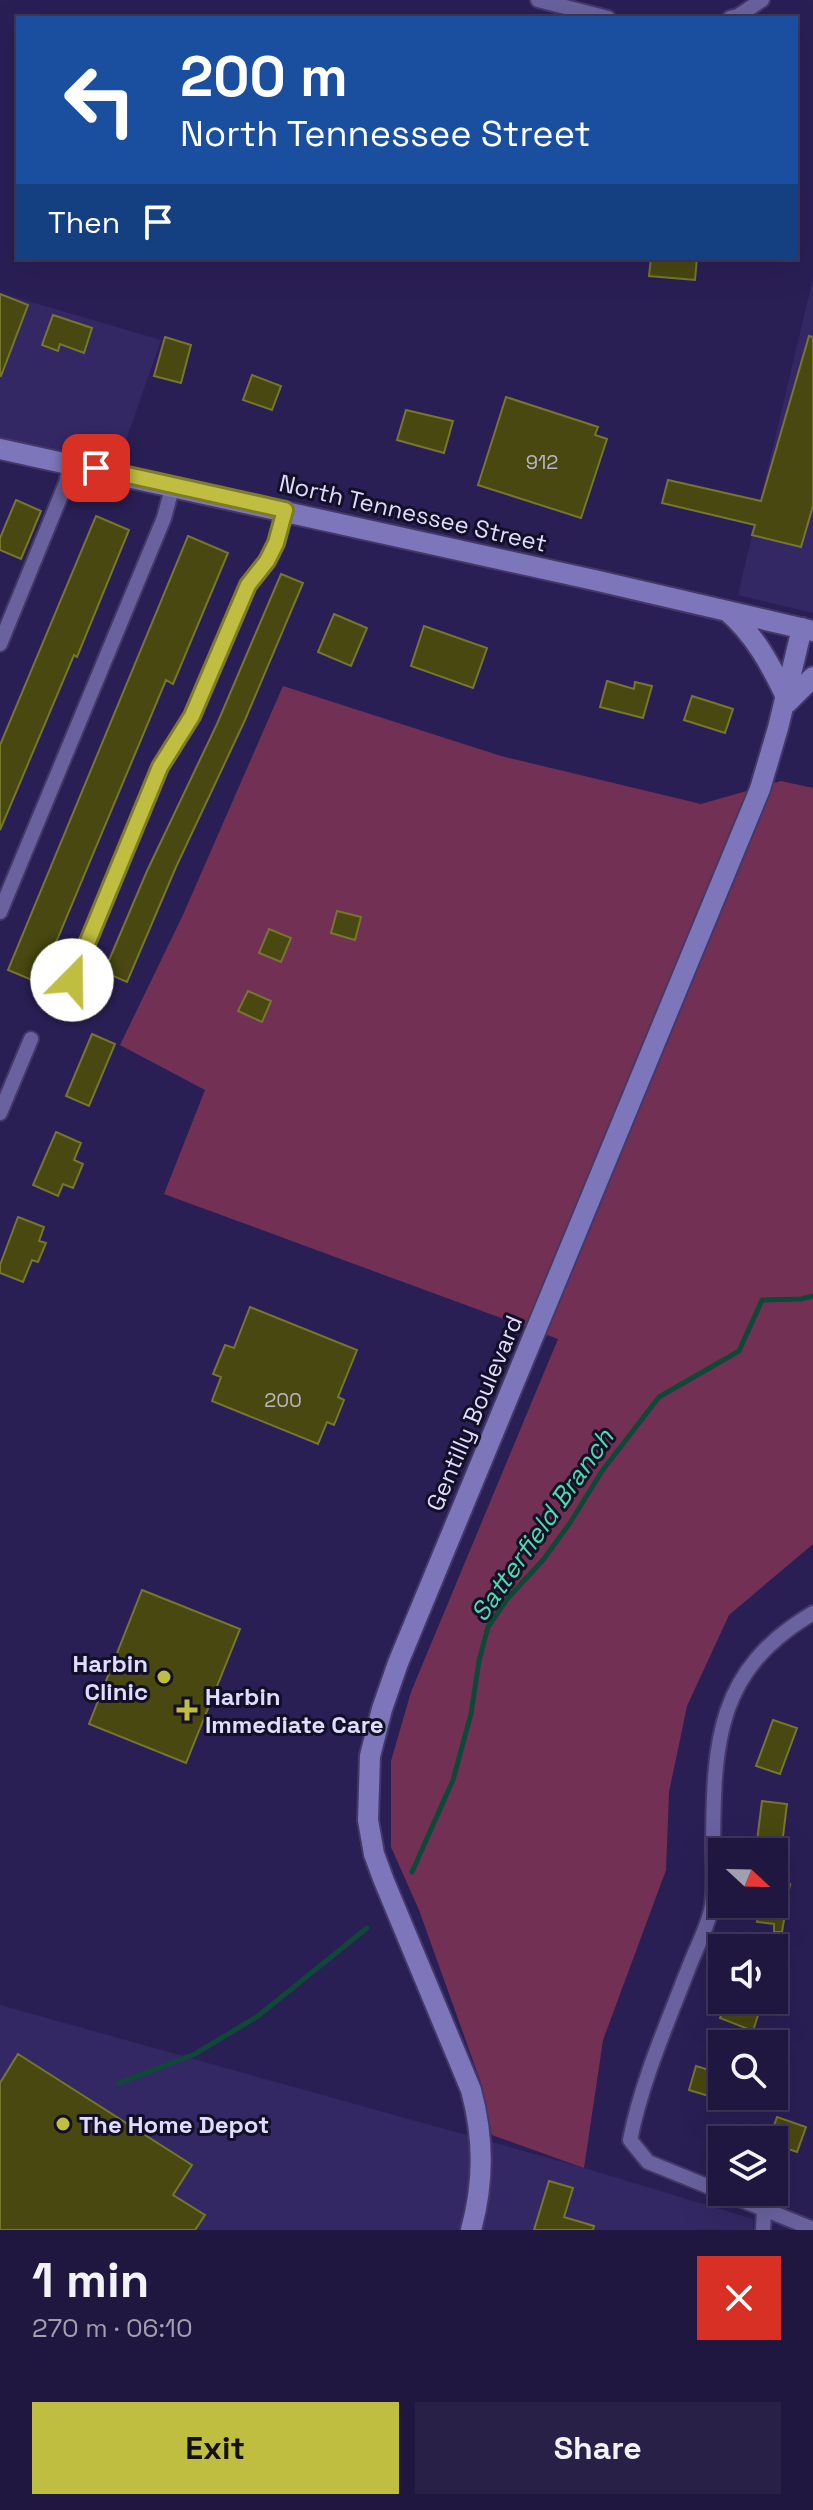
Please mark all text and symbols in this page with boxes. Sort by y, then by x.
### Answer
text: 200 m [180,41,348,112]
icon: left [48,48,152,152]
text: North Tennessee Street [180,111,591,157]
icon: arrive [136,200,180,244]
text: Then [48,203,120,242]
pin [62,434,130,502]
icon: arrive [74,446,118,490]
house number: 912 [526,449,558,475]
street label: North Tennessee Street [276,467,550,559]
position arrow [30,938,114,1022]
street label: Gentilly Boulevard [419,1311,529,1515]
house number: 200 [264,1387,302,1413]
water label: Satterfield Branch [463,1421,622,1628]
place label: Harbin Clinic [72,1648,148,1707]
marker: Harbin Clinic [155,1668,173,1686]
place label: Harbin Immediate Care [205,1681,384,1740]
marker: Harbin Immediate Care [176,1699,198,1721]
north arrow [708,1838,788,1918]
map controls [708,1838,788,2206]
button: sound [708,1934,788,2014]
button: search [708,2030,788,2110]
place label: The Home Depot [79,2109,269,2140]
marker: The Home Depot [54,2115,72,2133]
button: layers [708,2126,788,2206]
text: 1 min [32,2250,149,2311]
button: close [697,2256,781,2340]
text: 270 m · 06:10 [32,2311,193,2345]
button: Exit [32,2402,399,2494]
button: Share [415,2402,781,2494]

